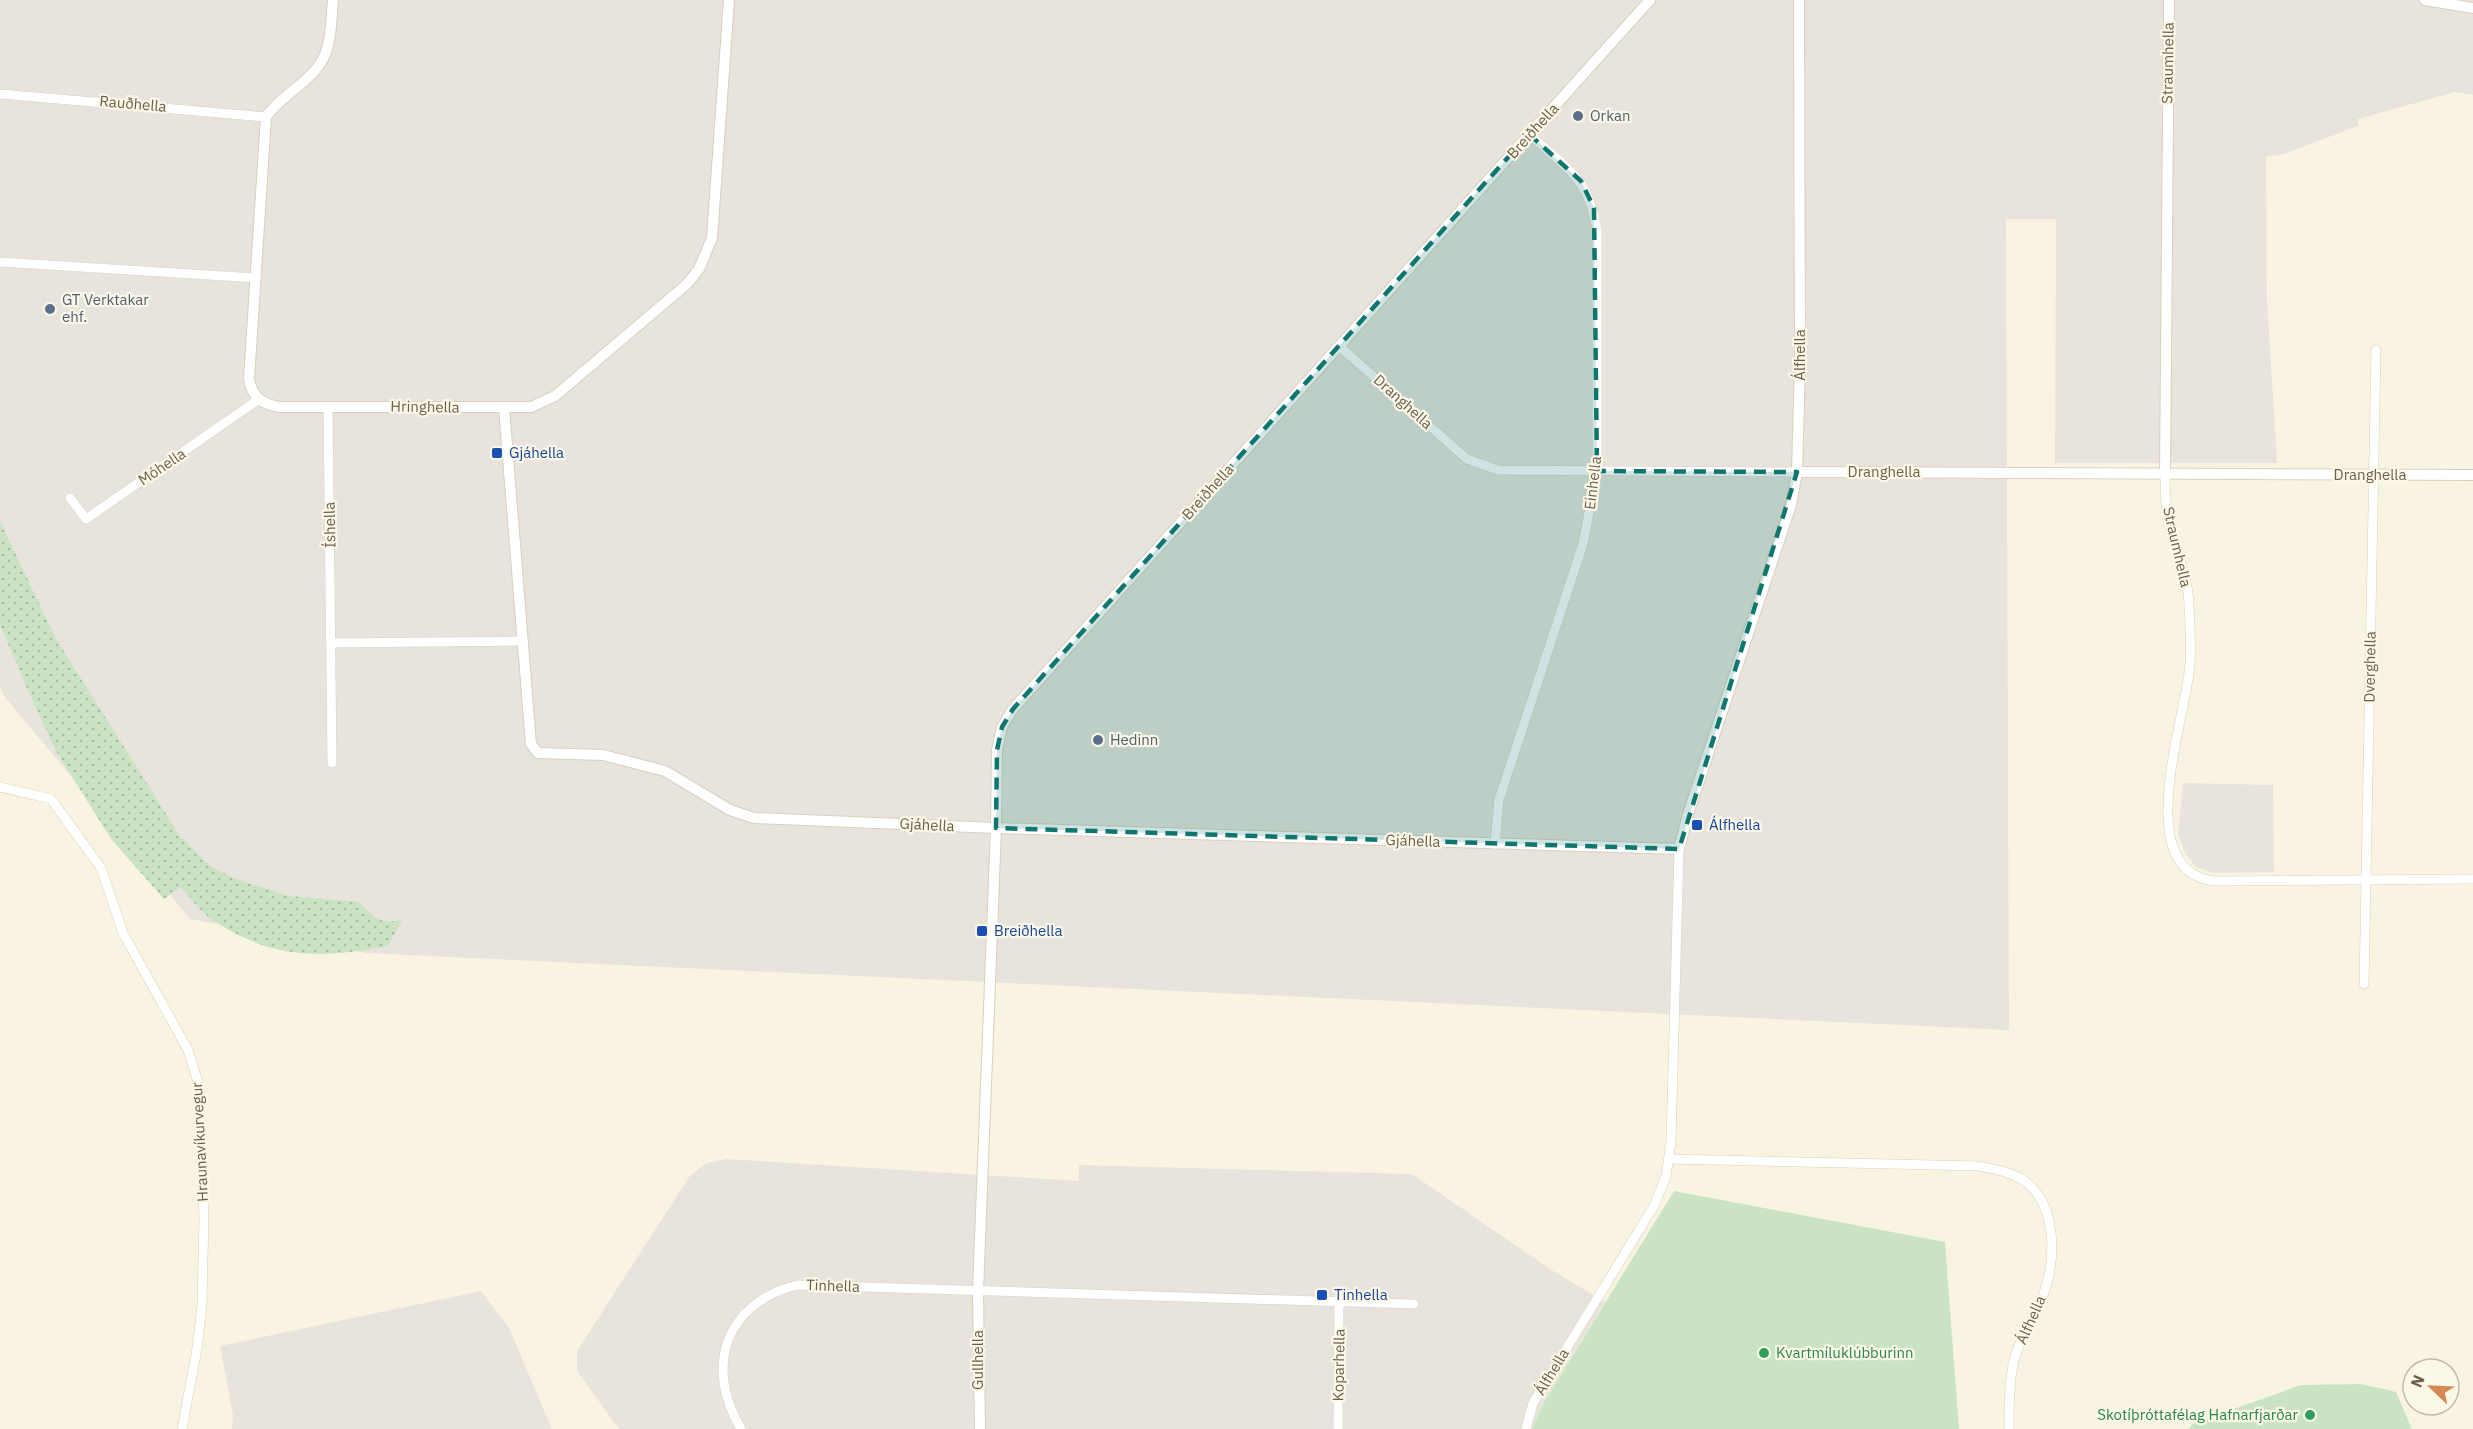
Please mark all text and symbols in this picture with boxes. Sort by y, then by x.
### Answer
street label: Straumhella [2157,22,2178,104]
street label: Rauðhella [99,91,167,116]
street label: Breiðhella [1503,99,1563,162]
place label: Orkan [1590,106,1631,125]
marker: Orkan [1571,109,1585,123]
place label: GT Verktakar ehf. [62,290,149,326]
marker: GT Verktakar ehf. [43,302,57,316]
street label: Álfhella [1790,329,1809,381]
street label: Dranghella [1370,370,1437,433]
street label: Hringhella [390,396,460,417]
place label: Gjáhella [509,443,564,462]
street label: Móhella [134,444,189,489]
marker: Gjáhella [490,446,504,460]
street label: Einhella [1580,455,1605,511]
street label: Breiðhella [1178,460,1238,523]
street label: Dranghella [1848,462,1920,481]
street label: Dranghella [2334,465,2406,484]
street label: Íshella [320,502,339,548]
street label: Straumhella [2159,505,2196,589]
street label: Dverghella [2359,631,2380,703]
place label: Hedinn [1110,730,1158,749]
marker: Hedinn [1091,733,1105,747]
street label: Gjáhella [899,814,955,835]
place label: Álfhella [1709,815,1760,834]
marker: Álfhella [1690,818,1704,832]
street label: Gjáhella [1385,830,1441,851]
place label: Breiðhella [994,921,1062,940]
marker: Breiðhella [975,924,989,938]
street label: Hraunavíkurvegur [187,1081,212,1202]
street label: Tinhella [806,1275,860,1296]
place label: Tinhella [1334,1285,1388,1304]
marker: Tinhella [1315,1288,1329,1302]
street label: Álfhella [2011,1292,2050,1347]
street label: Koparhella [1328,1329,1349,1401]
street label: Gullhella [968,1330,987,1390]
place label: Kvartmíluklúbburinn [1776,1343,1914,1362]
street label: Álfhella [1530,1345,1573,1399]
marker: Kvartmíluklúbburinn [1757,1346,1771,1360]
north arrow [2401,1357,2461,1417]
text: N [2406,1372,2429,1390]
place label: Skotíþróttafélag Hafnarfjarðar [2097,1405,2298,1424]
marker: Skotíþróttafélag Hafnarfjarðar [2303,1408,2317,1422]

